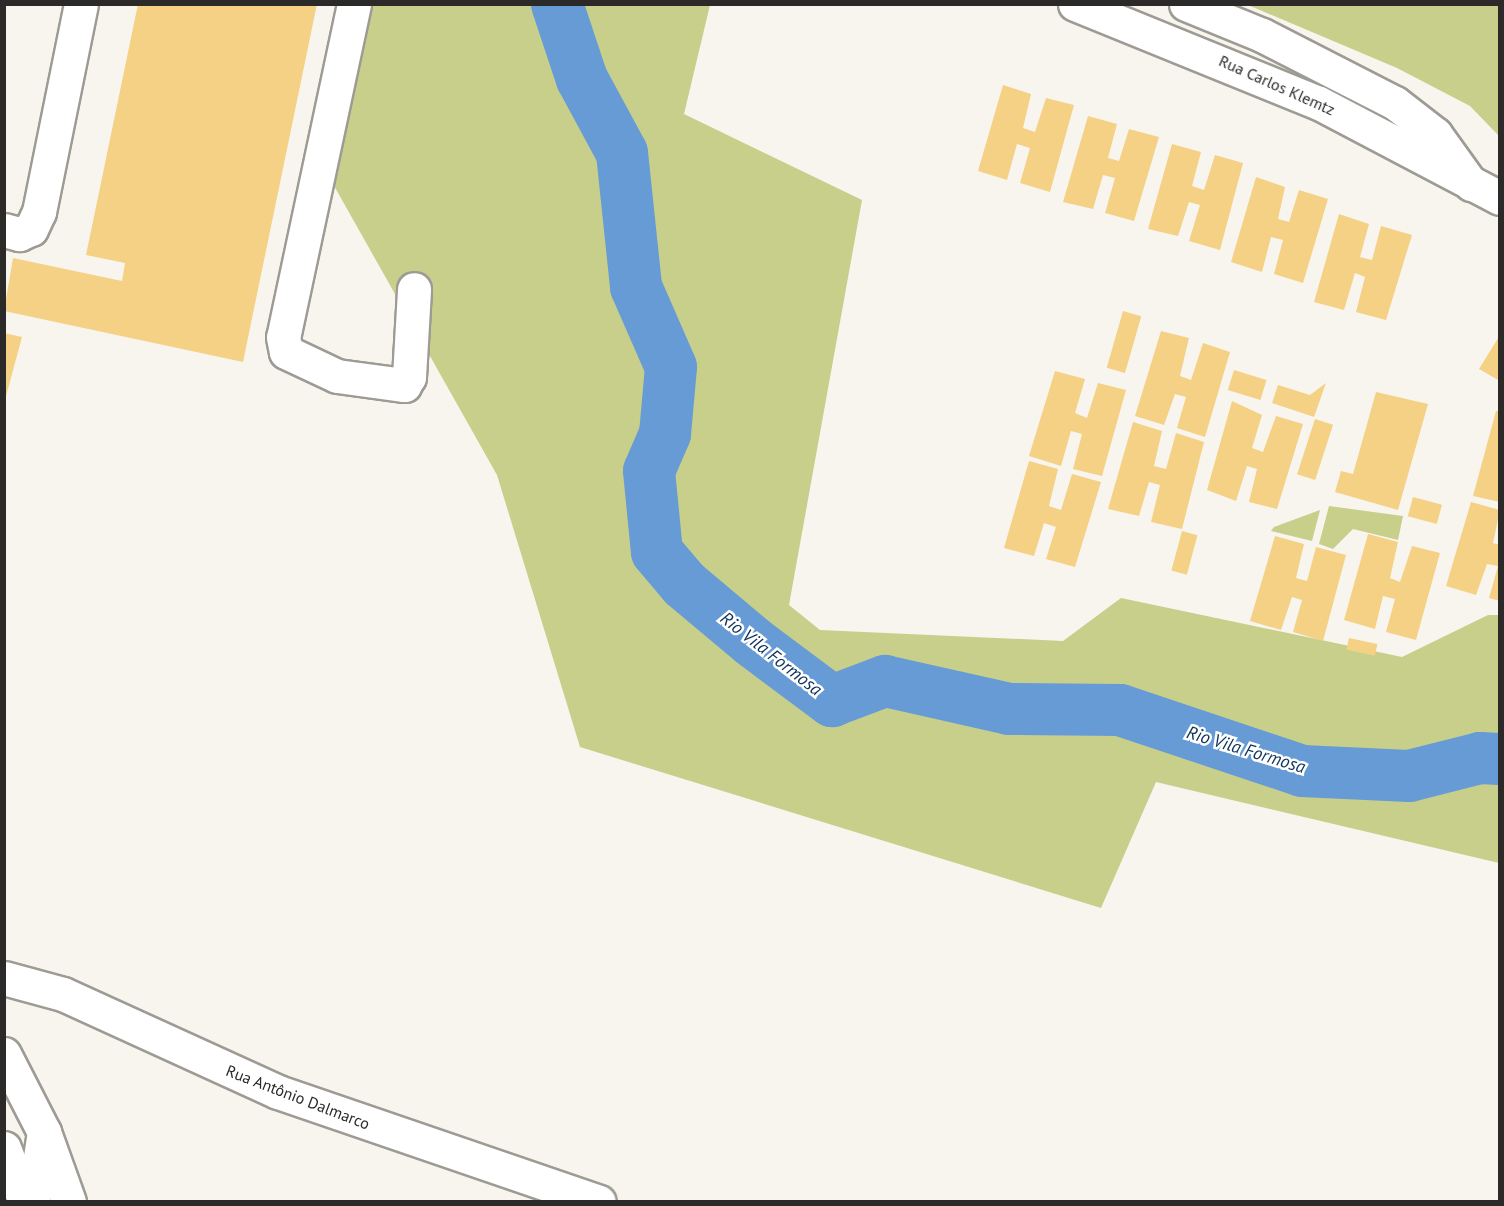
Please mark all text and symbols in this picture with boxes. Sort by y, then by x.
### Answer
street label: Rua Carlos Klemtz [1216,51,1338,119]
water label: Rio Vila Formosa [716,607,826,701]
water label: Rio Vila Formosa [1184,722,1308,778]
street label: Rua Antônio Dalmarco [223,1061,373,1133]

